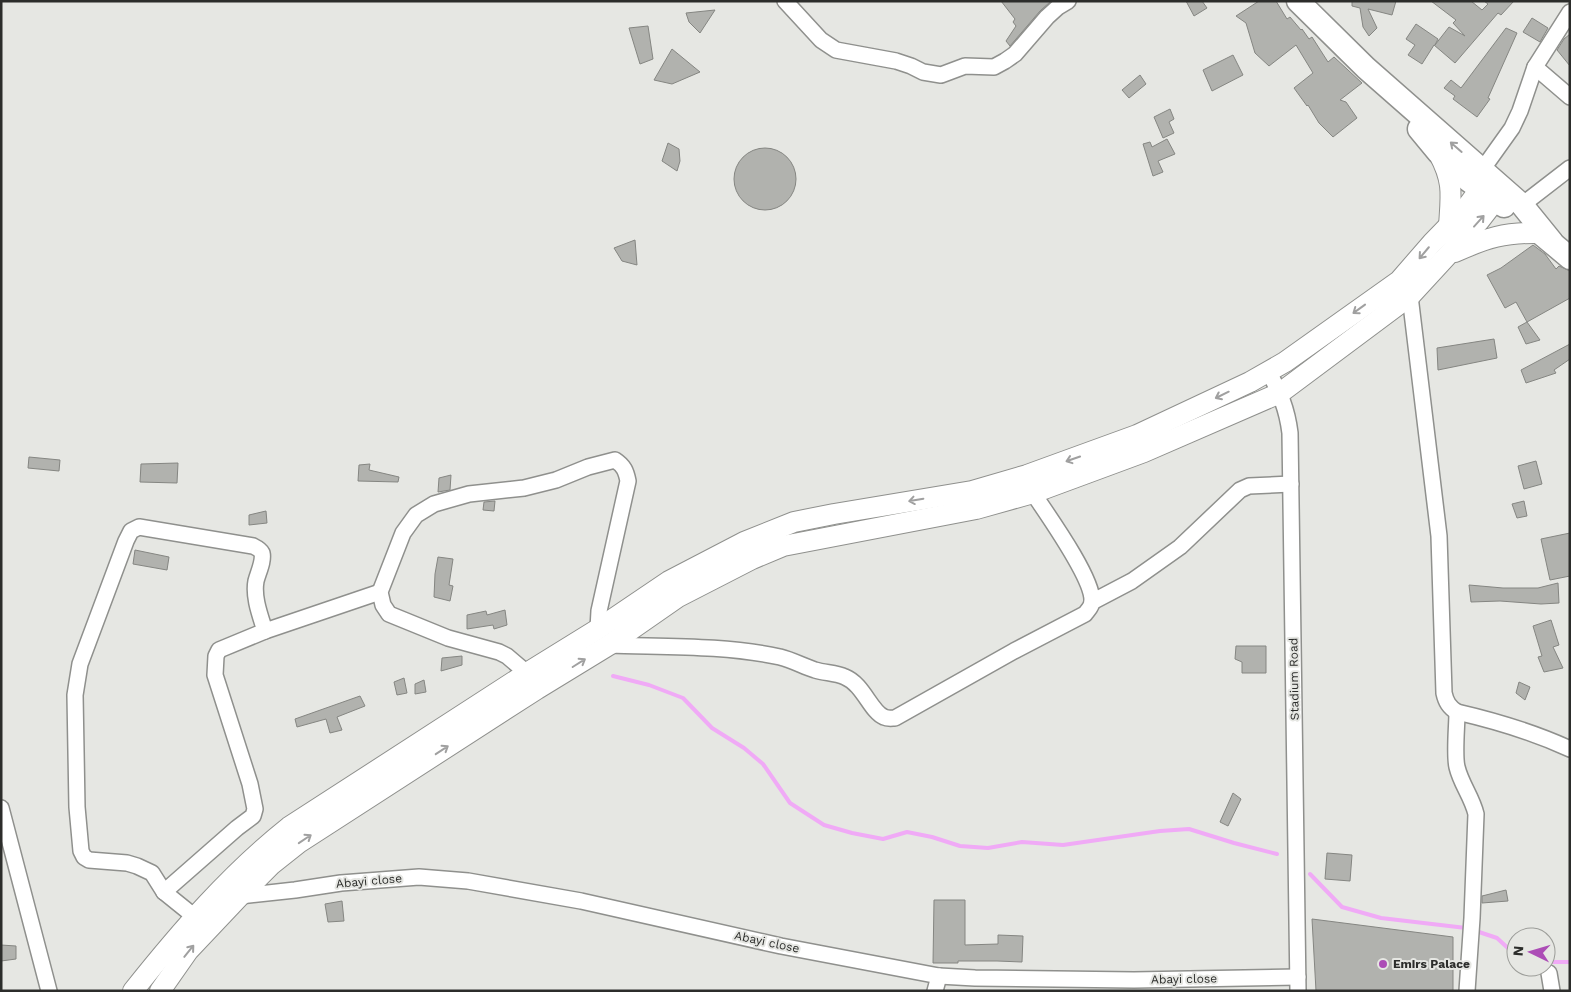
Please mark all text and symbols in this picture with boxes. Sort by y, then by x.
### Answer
one-way arrow [1449,141,1462,152]
one-way arrow [1473,215,1484,228]
one-way arrow [1418,246,1429,259]
one-way arrow [1352,304,1366,314]
one-way arrow [1215,391,1230,400]
one-way arrow [1065,455,1081,464]
one-way arrow [908,496,924,506]
street label: Stadium Road [1286,638,1302,720]
one-way arrow [571,657,585,667]
one-way arrow [434,745,448,755]
one-way arrow [298,834,312,844]
street label: Abayi close [335,871,403,891]
north arrow [1506,927,1556,977]
street label: Abayi close [733,928,801,956]
one-way arrow [184,945,195,958]
text: N [1510,945,1526,957]
place label: Emirs Palace [1393,957,1470,971]
marker: Emirs Palace [1377,958,1389,970]
street label: Abayi close [1151,971,1217,987]

